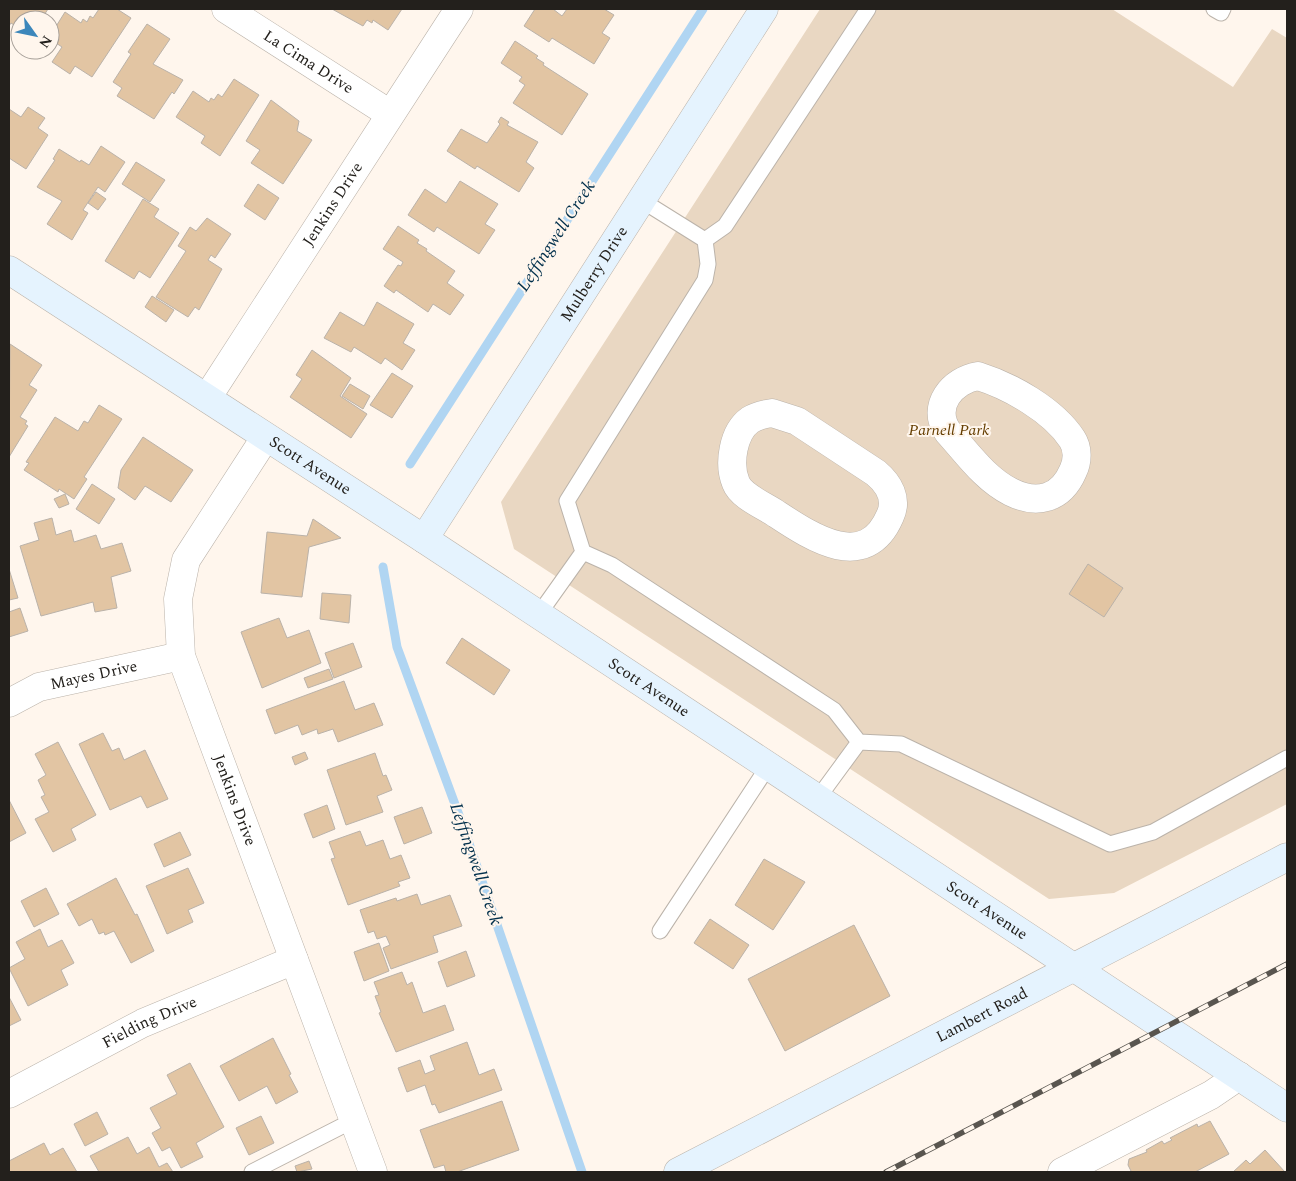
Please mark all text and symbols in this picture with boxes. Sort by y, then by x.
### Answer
north arrow [10,10,60,60]
street label: La Cima Drive [259,24,359,100]
text: N [34,31,57,52]
street label: Jenkins Drive [296,157,369,251]
water label: Leffingwell Creek [510,174,603,297]
street label: Mulberry Drive [554,221,634,326]
park label: Parnell Park [909,418,990,442]
street label: Scott Avenue [265,430,356,501]
street label: Scott Avenue [603,652,695,723]
street label: Mayes Drive [48,654,140,696]
street label: Jenkins Drive [207,751,263,849]
water label: Leffingwell Creek [442,799,510,930]
street label: Scott Avenue [941,875,1033,946]
street label: Lambert Road [932,981,1032,1049]
street label: Fielding Drive [98,990,201,1055]

